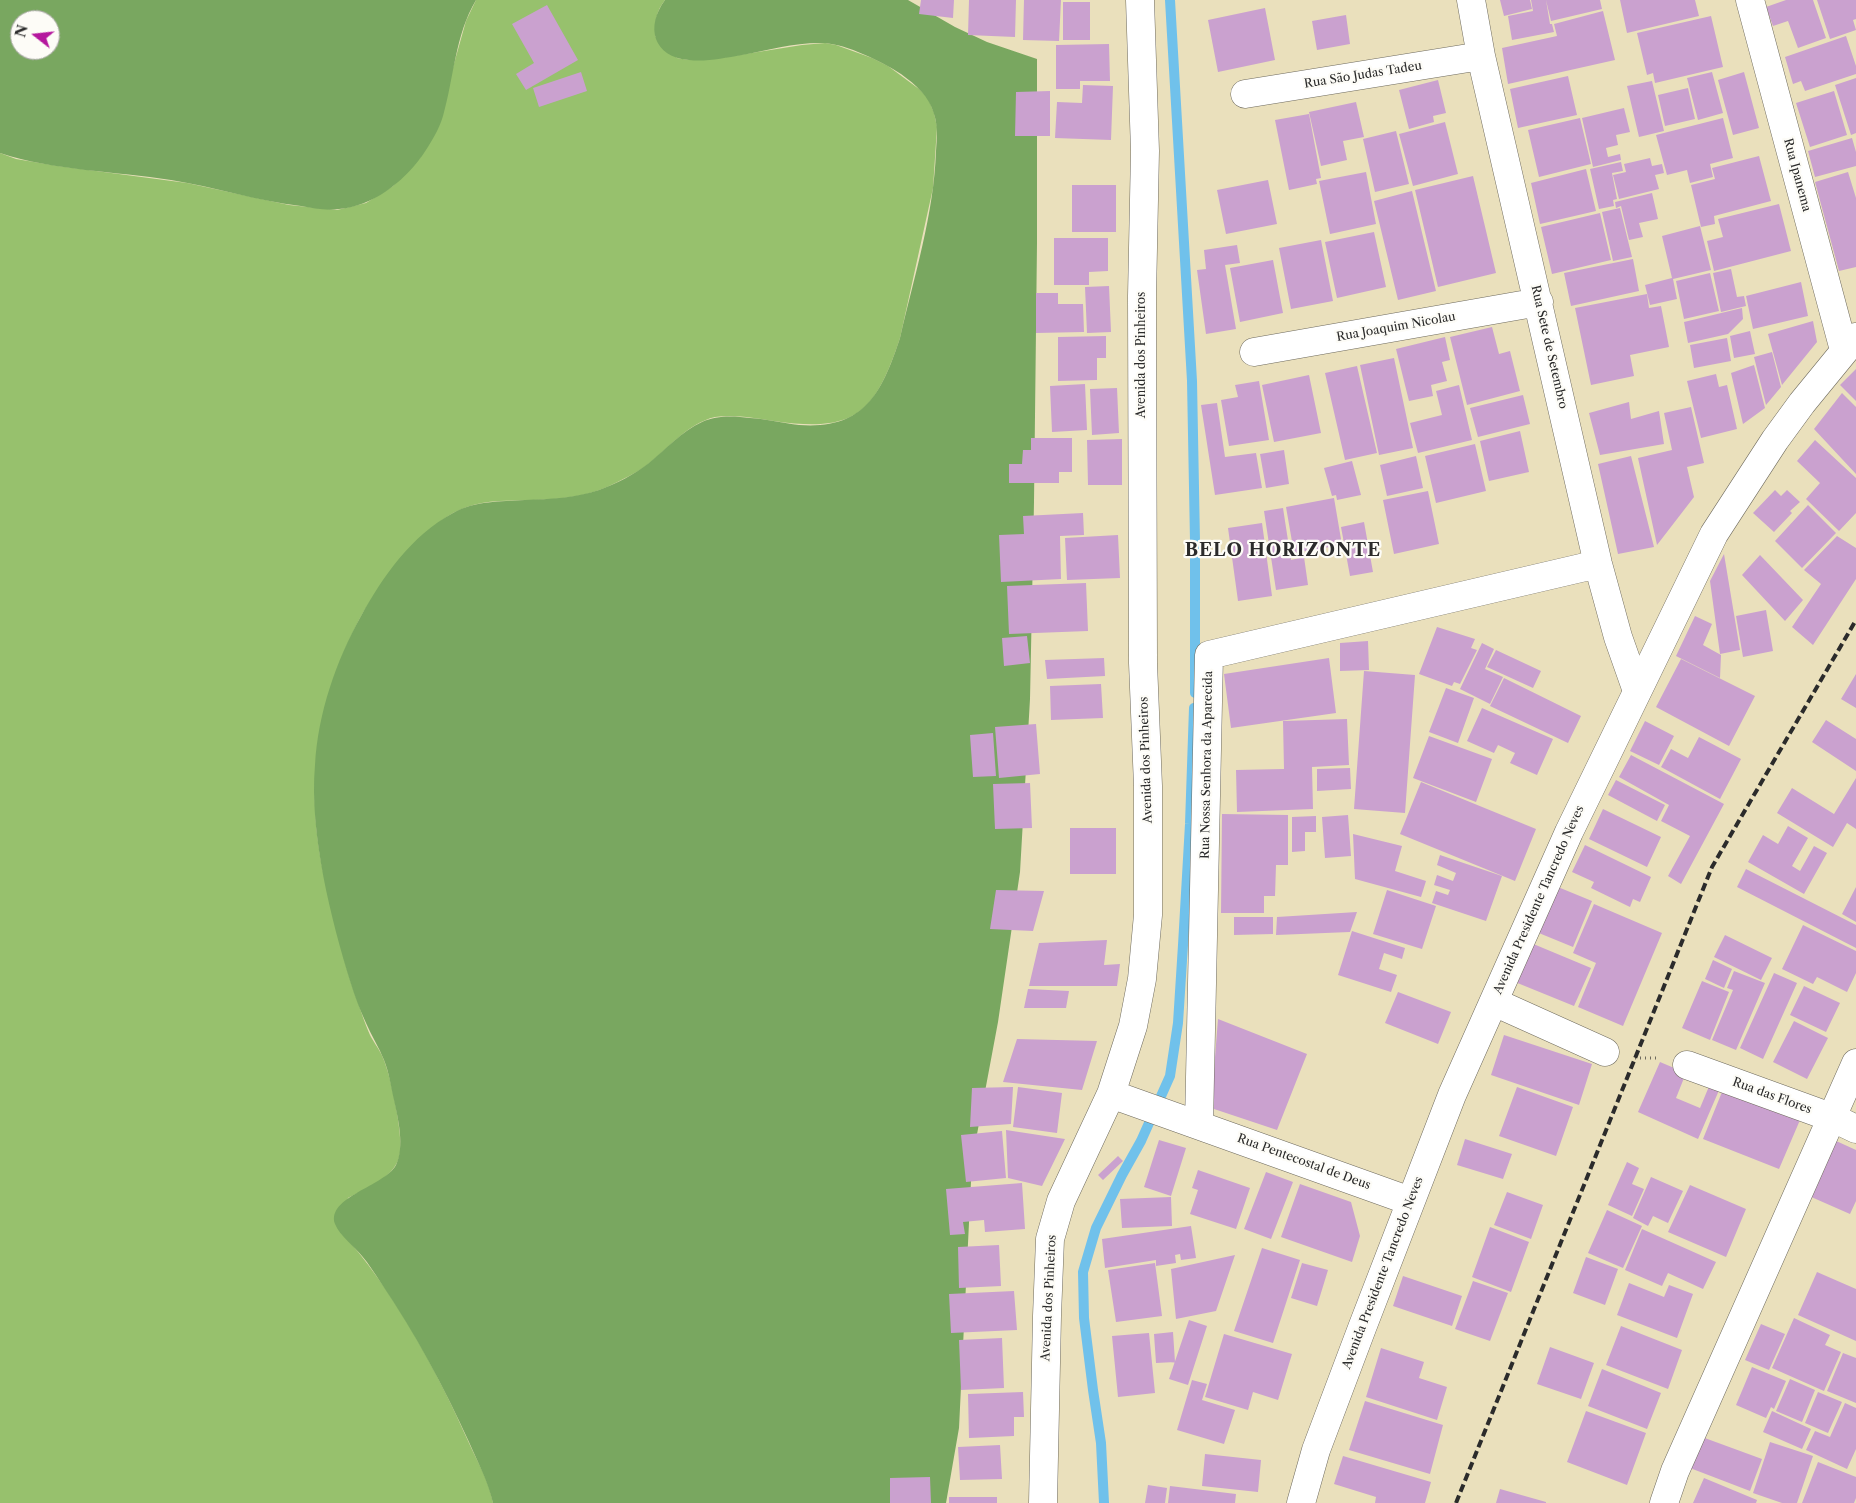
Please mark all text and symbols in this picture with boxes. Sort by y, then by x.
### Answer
north arrow [10,10,60,60]
text: N [11,23,32,39]
street label: Rua São Judas Tadeu [1303,59,1423,91]
street label: Rua Ipanema [1780,137,1814,213]
street label: Rua Sete de Setembro [1528,284,1570,410]
street label: Avenida dos Pinheiros [1135,292,1149,418]
street label: Rua Joaquim Nicolau [1335,309,1457,345]
district label: BELO HORIZONTE [1183,540,1383,562]
street label: Rua Nossa Senhora da Aparecida [1198,671,1216,859]
street label: Avenida dos Pinheiros [1137,696,1155,824]
street label: Avenida Presidente Tancredo Neves [1491,804,1587,996]
street label: Rua das Flores [1730,1075,1814,1117]
street label: Rua Pentecostal de Deus [1235,1131,1373,1193]
street label: Avenida Presidente Tancredo Neves [1340,1175,1426,1371]
street label: Avenida dos Pinheiros [1038,1234,1060,1362]

